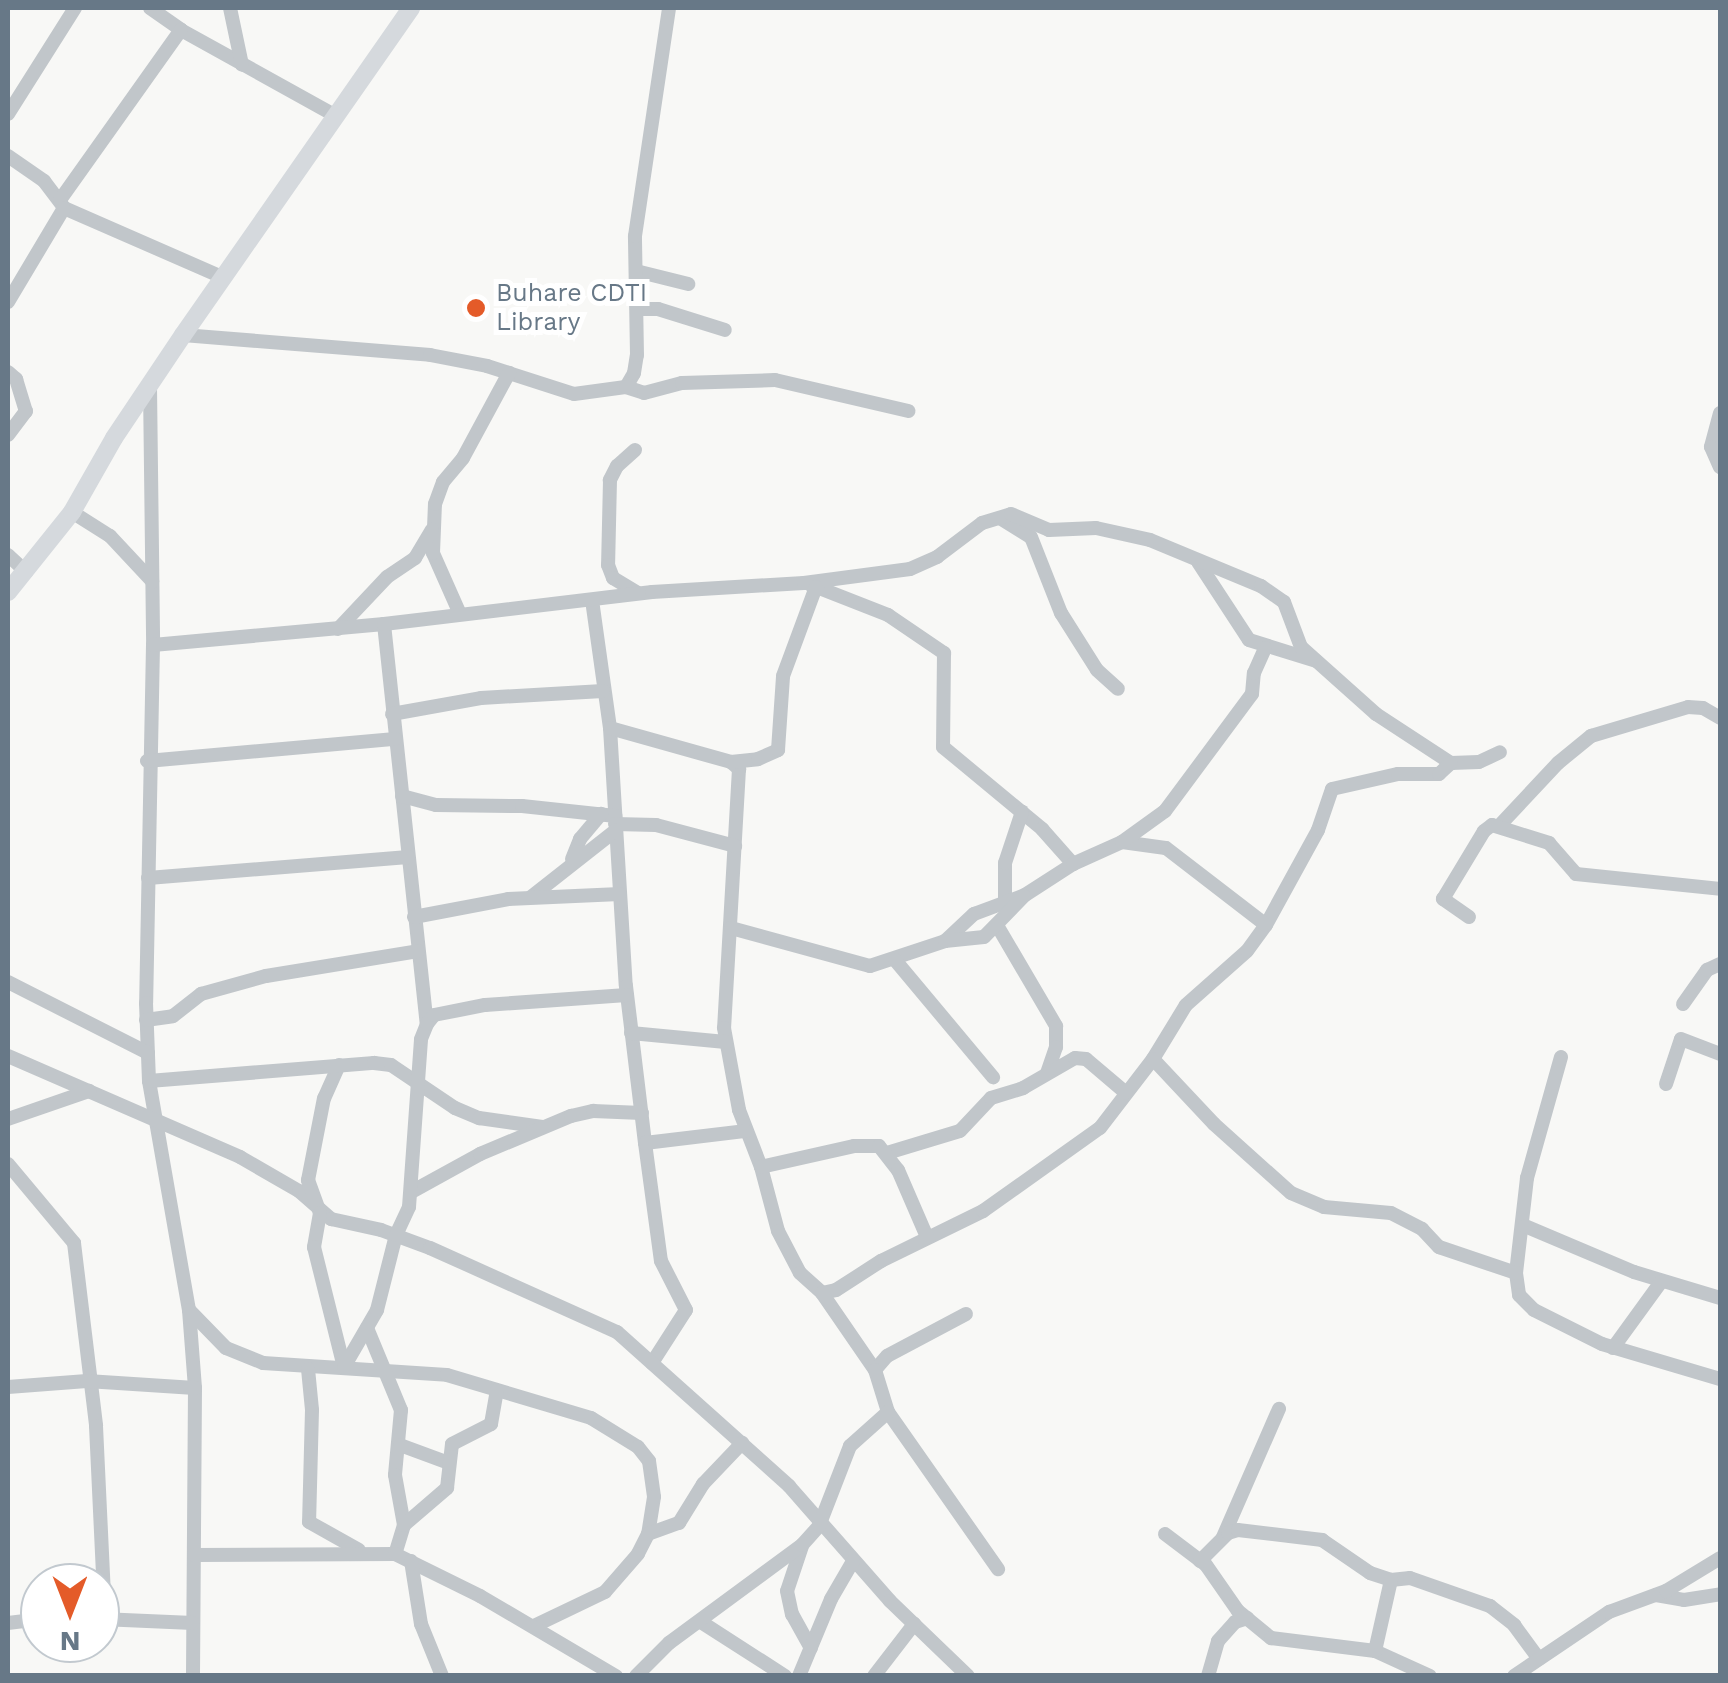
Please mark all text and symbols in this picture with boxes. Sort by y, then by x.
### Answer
place label: Buhare CDTI Library [496,279,647,338]
marker: Buhare CDTI Library [465,297,487,319]
north arrow [20,1563,120,1663]
text: N [60,1625,80,1658]

